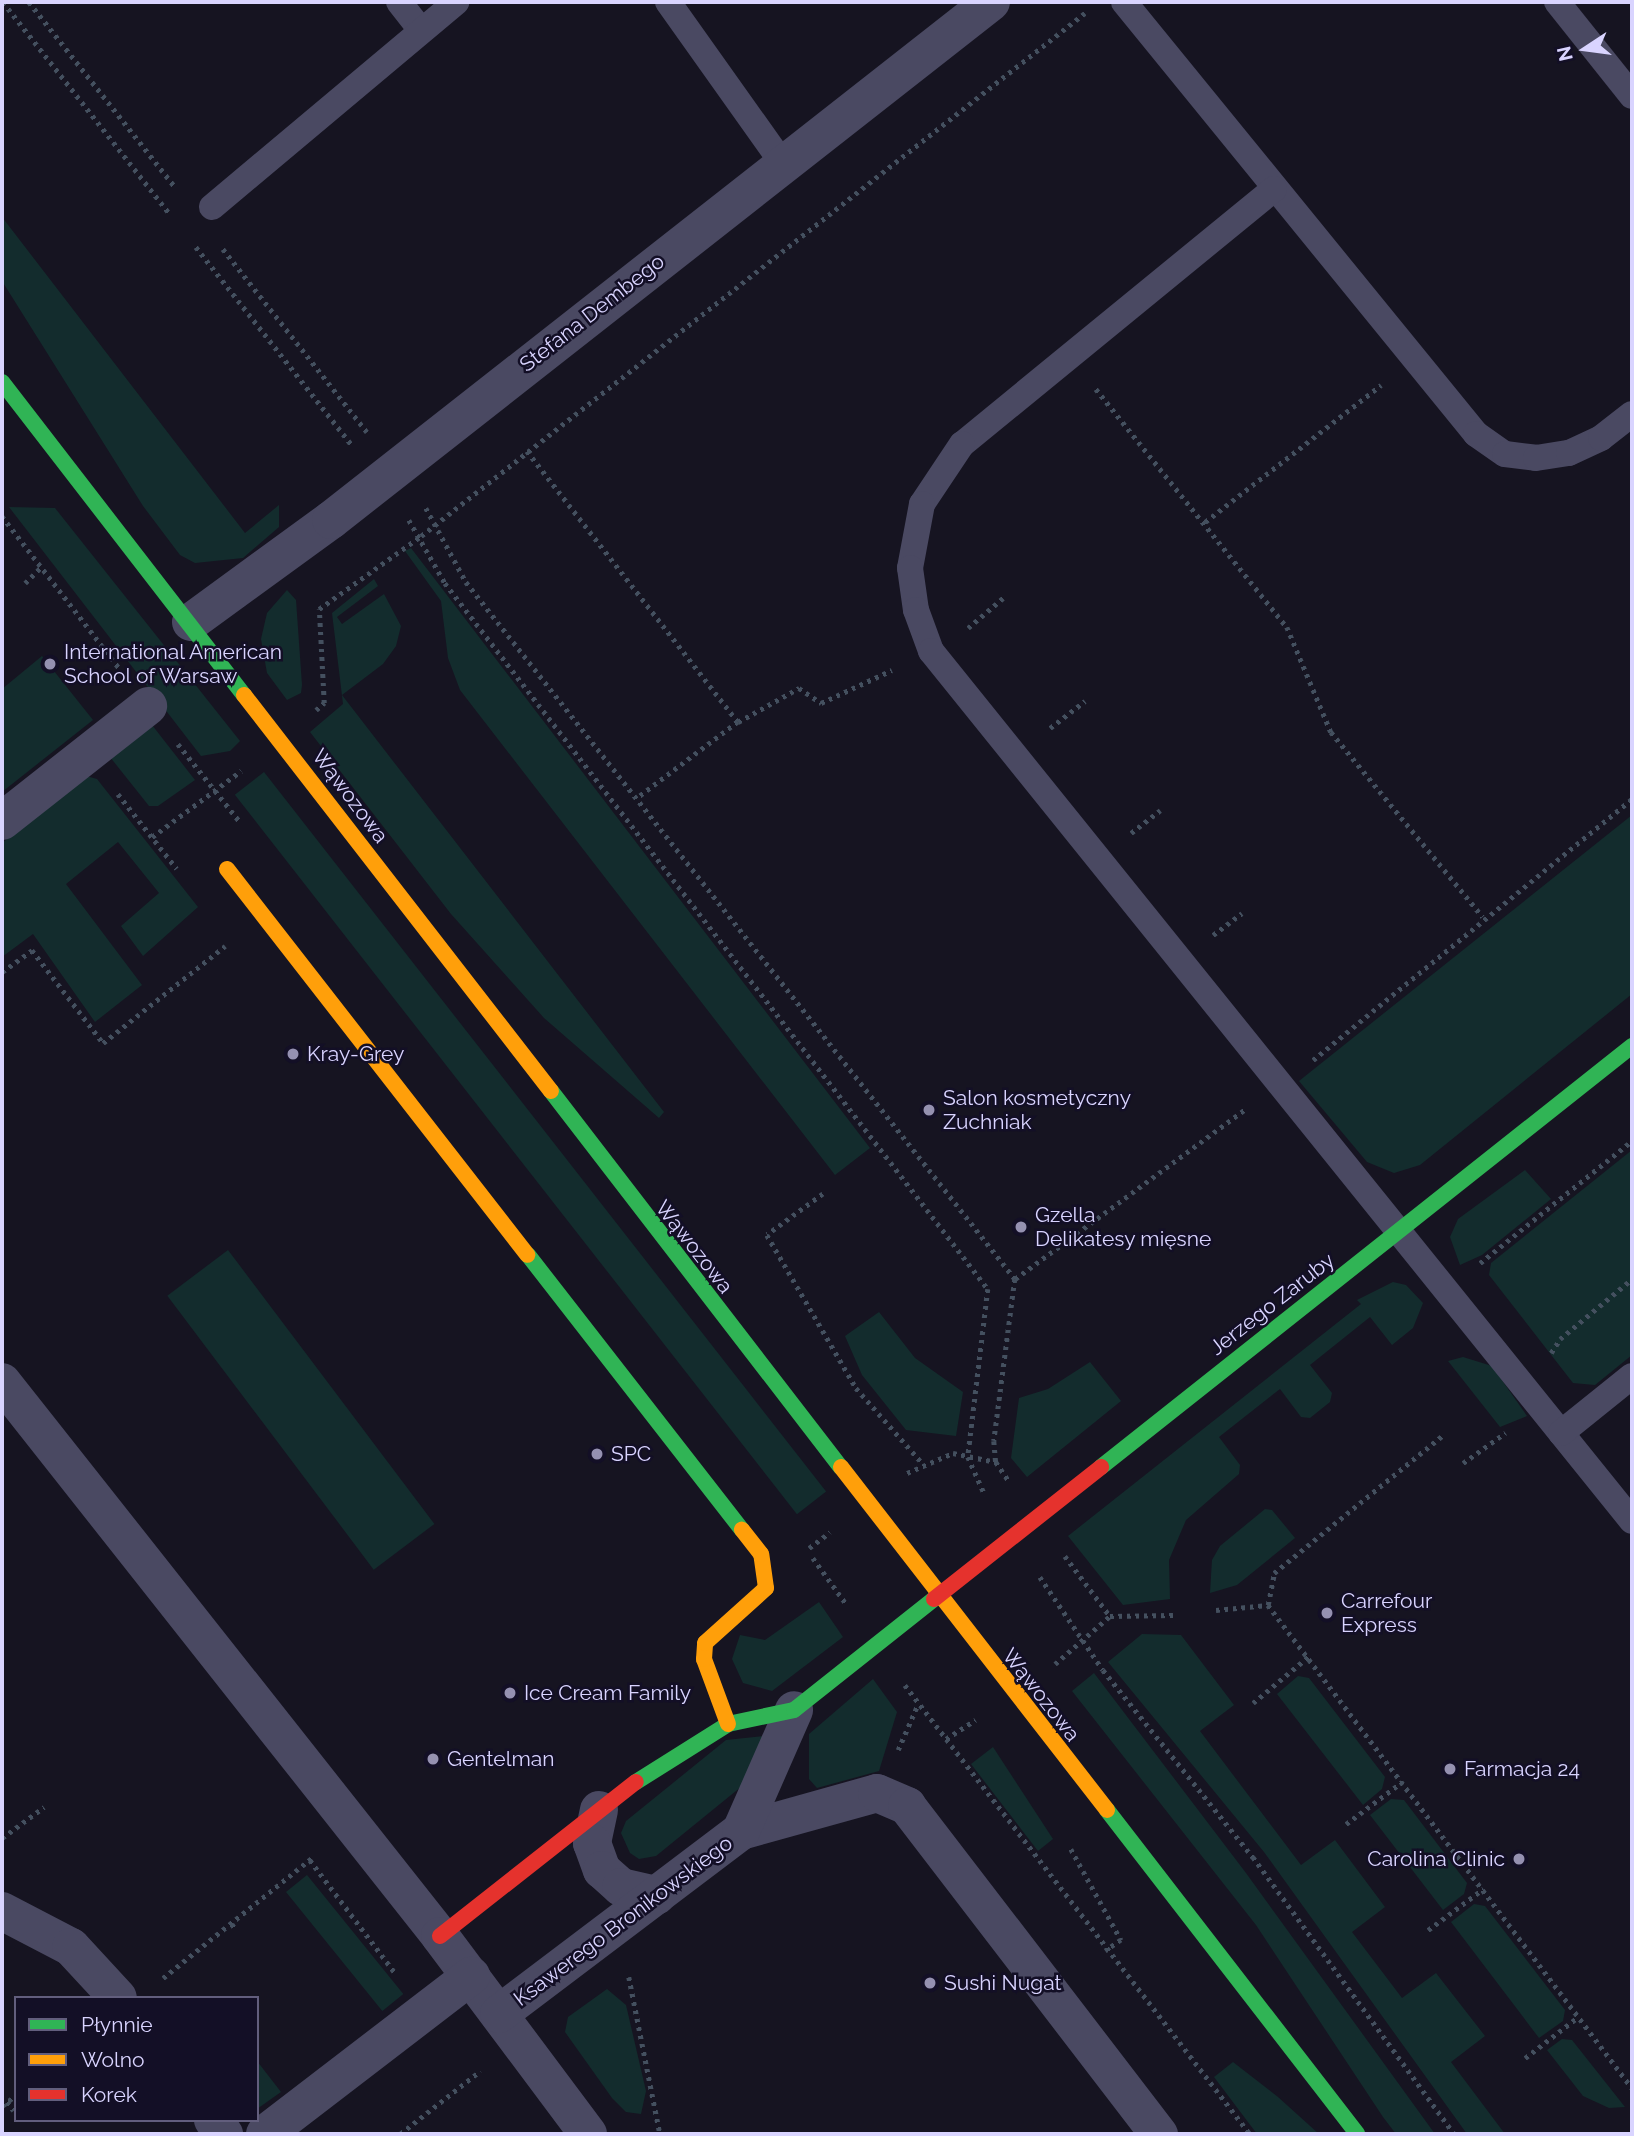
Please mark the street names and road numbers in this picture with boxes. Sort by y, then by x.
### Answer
street label: Stefana Dembego [515,249,669,377]
street label: Wąwozowa [306,744,394,848]
street label: Wąwozowa [650,1195,738,1299]
street label: Jerzego Zaruby [1205,1247,1339,1361]
street label: Wąwozowa [997,1643,1085,1747]
street label: Ksawerego Bronikowskiego [509,1830,737,2012]

